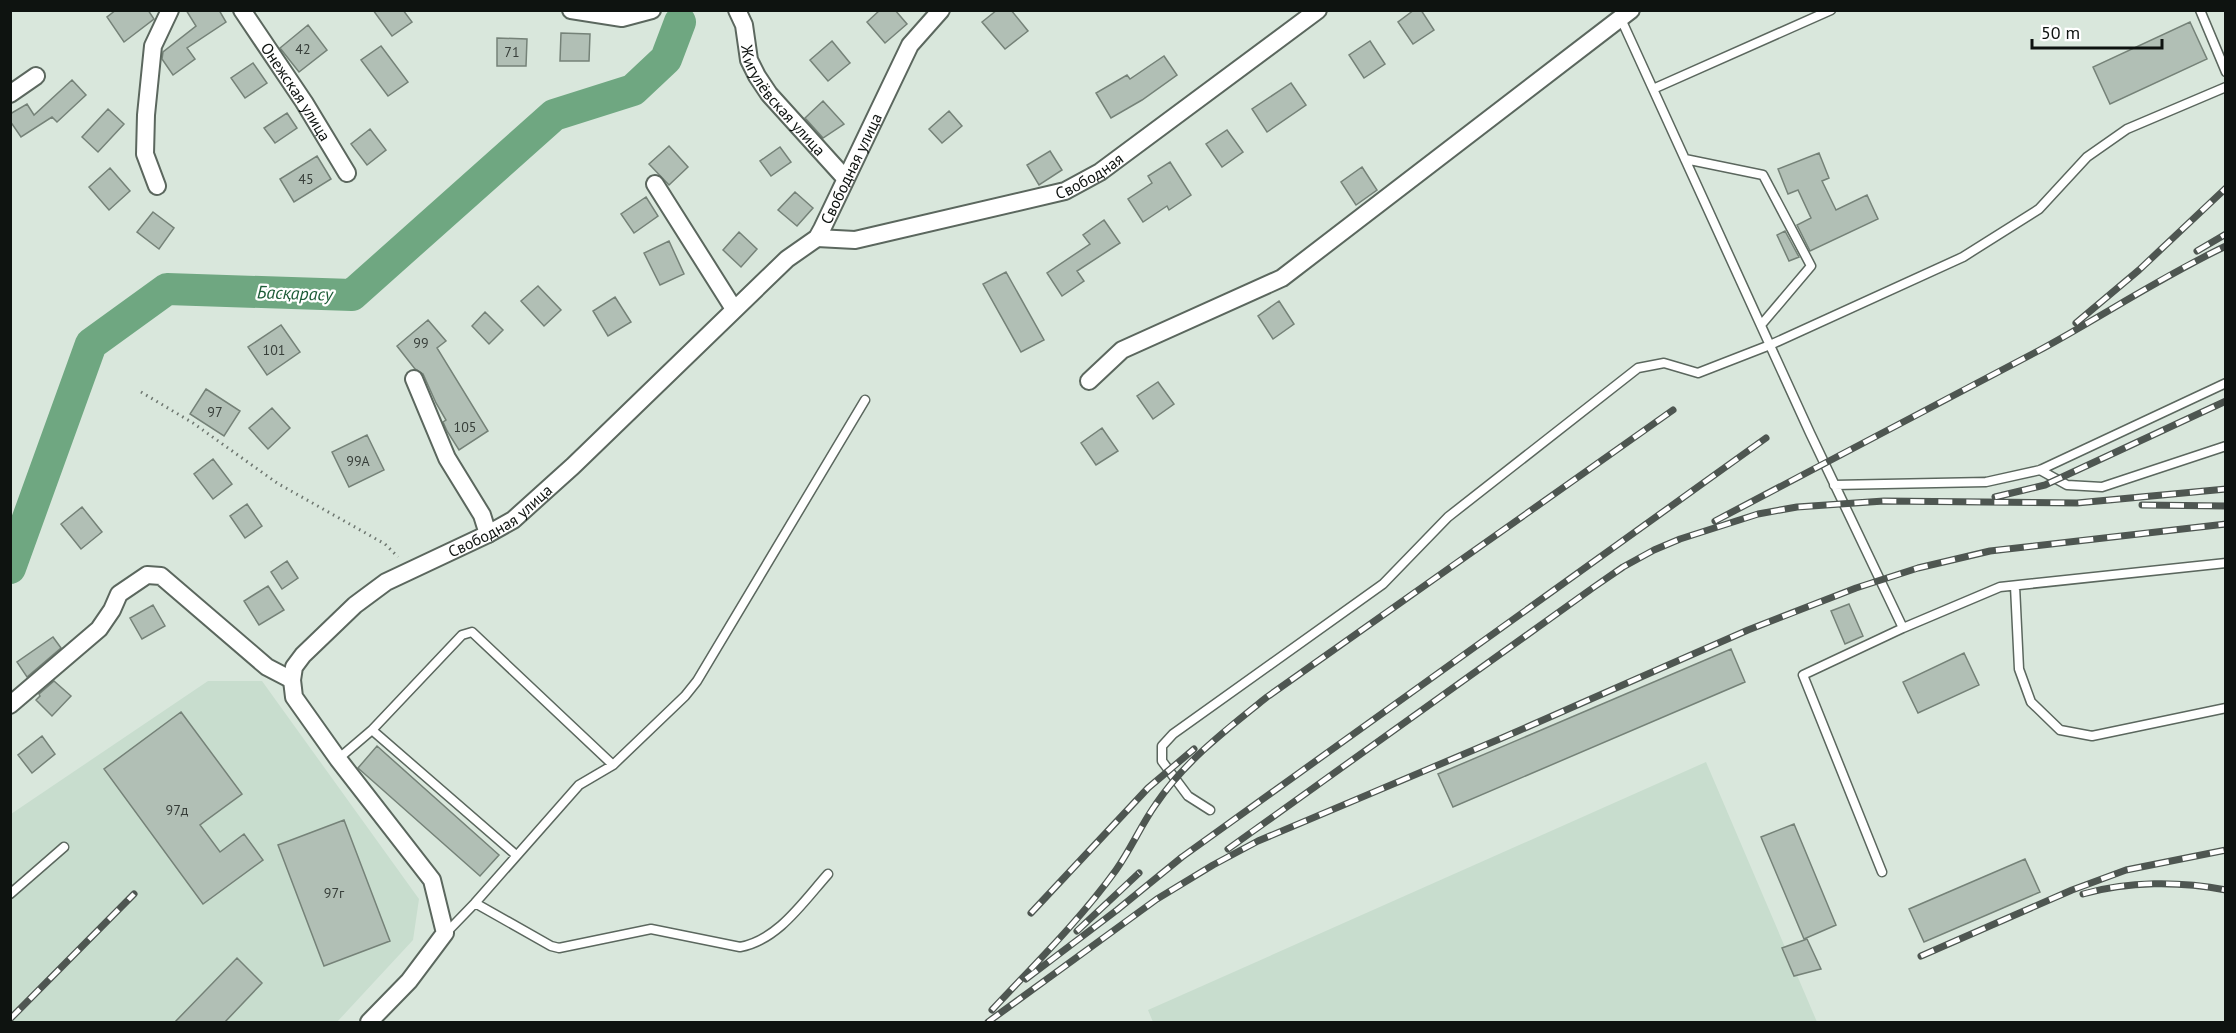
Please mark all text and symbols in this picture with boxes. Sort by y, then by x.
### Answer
scale bar [2032,12,2162,50]
text: 50 m [2041,21,2080,44]
street label: Онежская улица [257,39,335,145]
house number: 42 [295,40,311,58]
house number: 71 [504,43,520,61]
street label: Жигулёвская улица [737,43,830,160]
street label: Свободная улица [816,110,886,227]
street label: Свободная [1053,148,1127,203]
house number: 45 [298,170,314,188]
water label: Басқарасу [257,280,334,306]
house number: 99 [413,334,429,352]
house number: 101 [263,341,285,359]
house number: 97 [207,403,223,421]
house number: 105 [454,418,476,436]
house number: 99А [346,452,371,470]
street label: Свободная улица [445,480,556,561]
house number: 97д [166,801,189,819]
house number: 97г [324,884,345,902]

